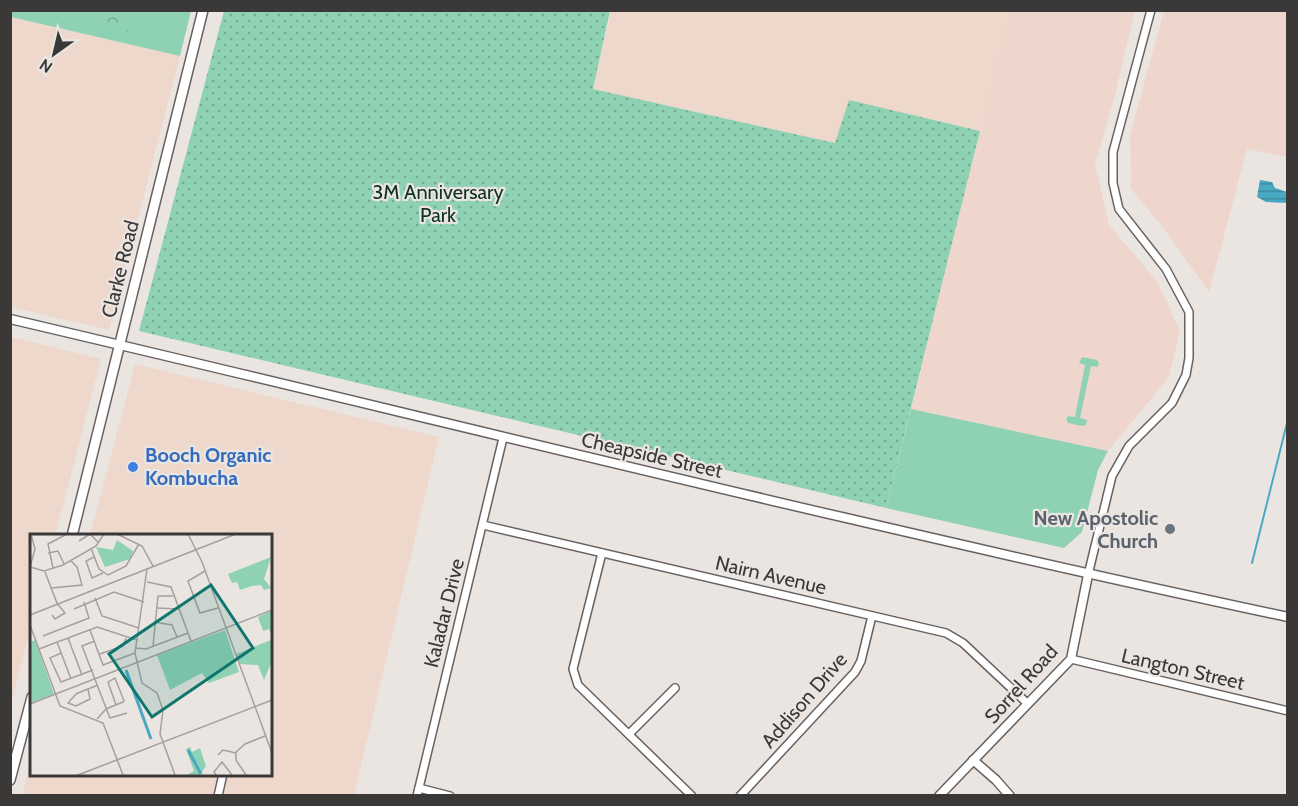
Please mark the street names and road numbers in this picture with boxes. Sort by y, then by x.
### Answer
street label: Clarke Road [96,218,144,320]
street label: Cheapside Street [579,427,725,483]
street label: Nairn Avenue [713,551,829,599]
street label: Kaladar Drive [419,556,469,670]
street label: Sorrel Road [979,640,1063,728]
street label: Langton Street [1119,643,1247,695]
street label: Addison Drive [756,647,852,753]

